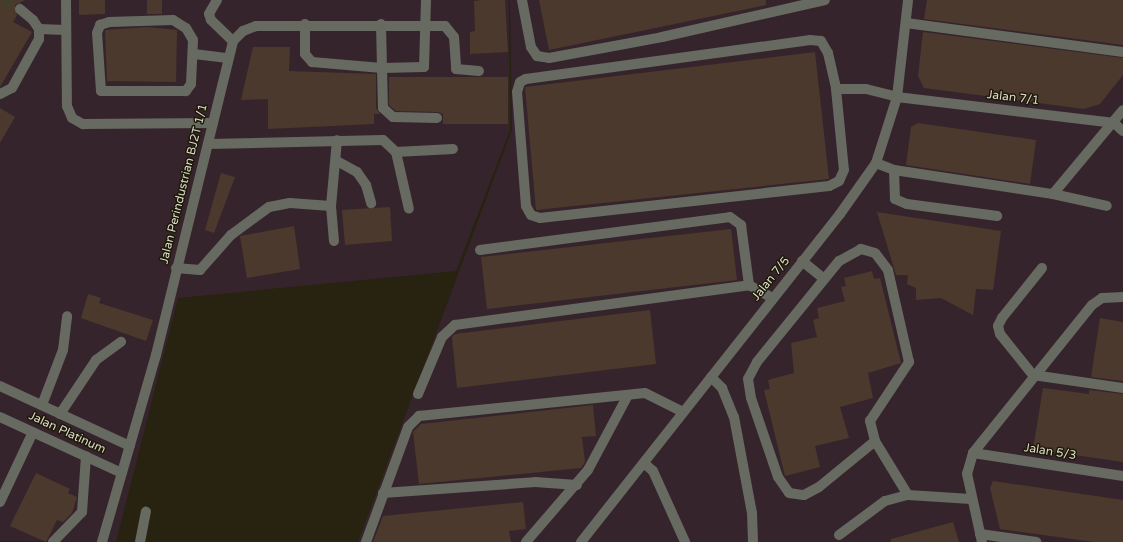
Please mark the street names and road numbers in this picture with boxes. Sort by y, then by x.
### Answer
street label: Jalan 7/1 [986,88,1040,108]
street label: Jalan Perindustrian BJ2T 1/1 [157,103,211,265]
street label: Jalan 7/5 [749,254,793,304]
street label: Jalan Platinum [26,409,108,457]
street label: Jalan 5/3 [1023,441,1077,463]

